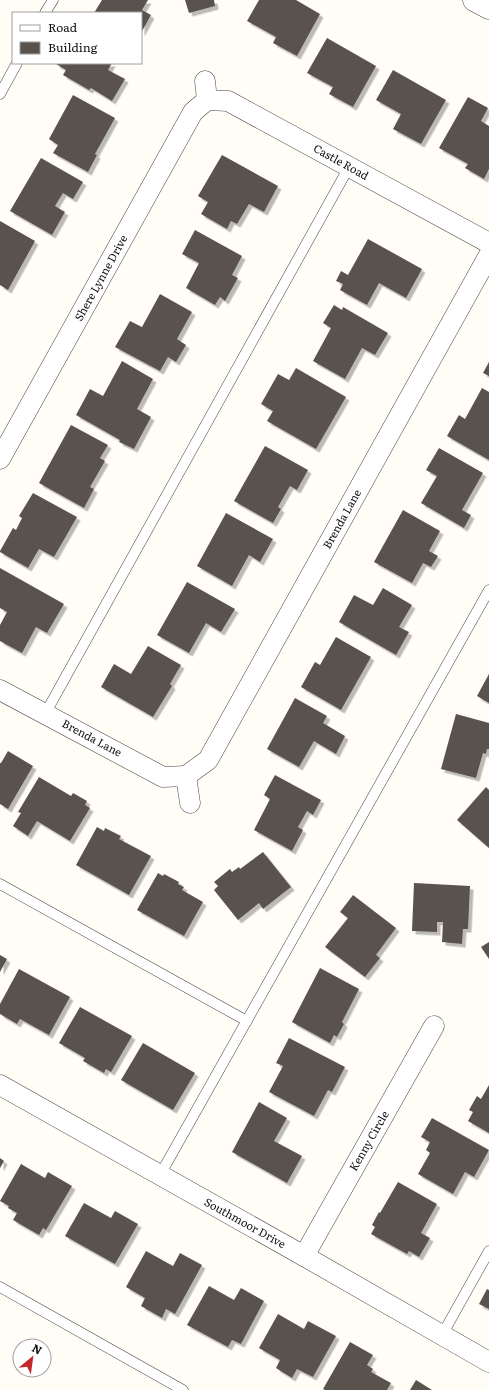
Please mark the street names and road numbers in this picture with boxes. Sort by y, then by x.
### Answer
street label: Castle Road [311,139,372,183]
street label: Shere Lynne Drive [70,231,131,323]
street label: Brenda Lane [318,486,364,551]
street label: Brenda Lane [60,715,126,760]
street label: Kenny Circle [344,1107,392,1174]
street label: Southmoor Drive [202,1193,289,1251]

